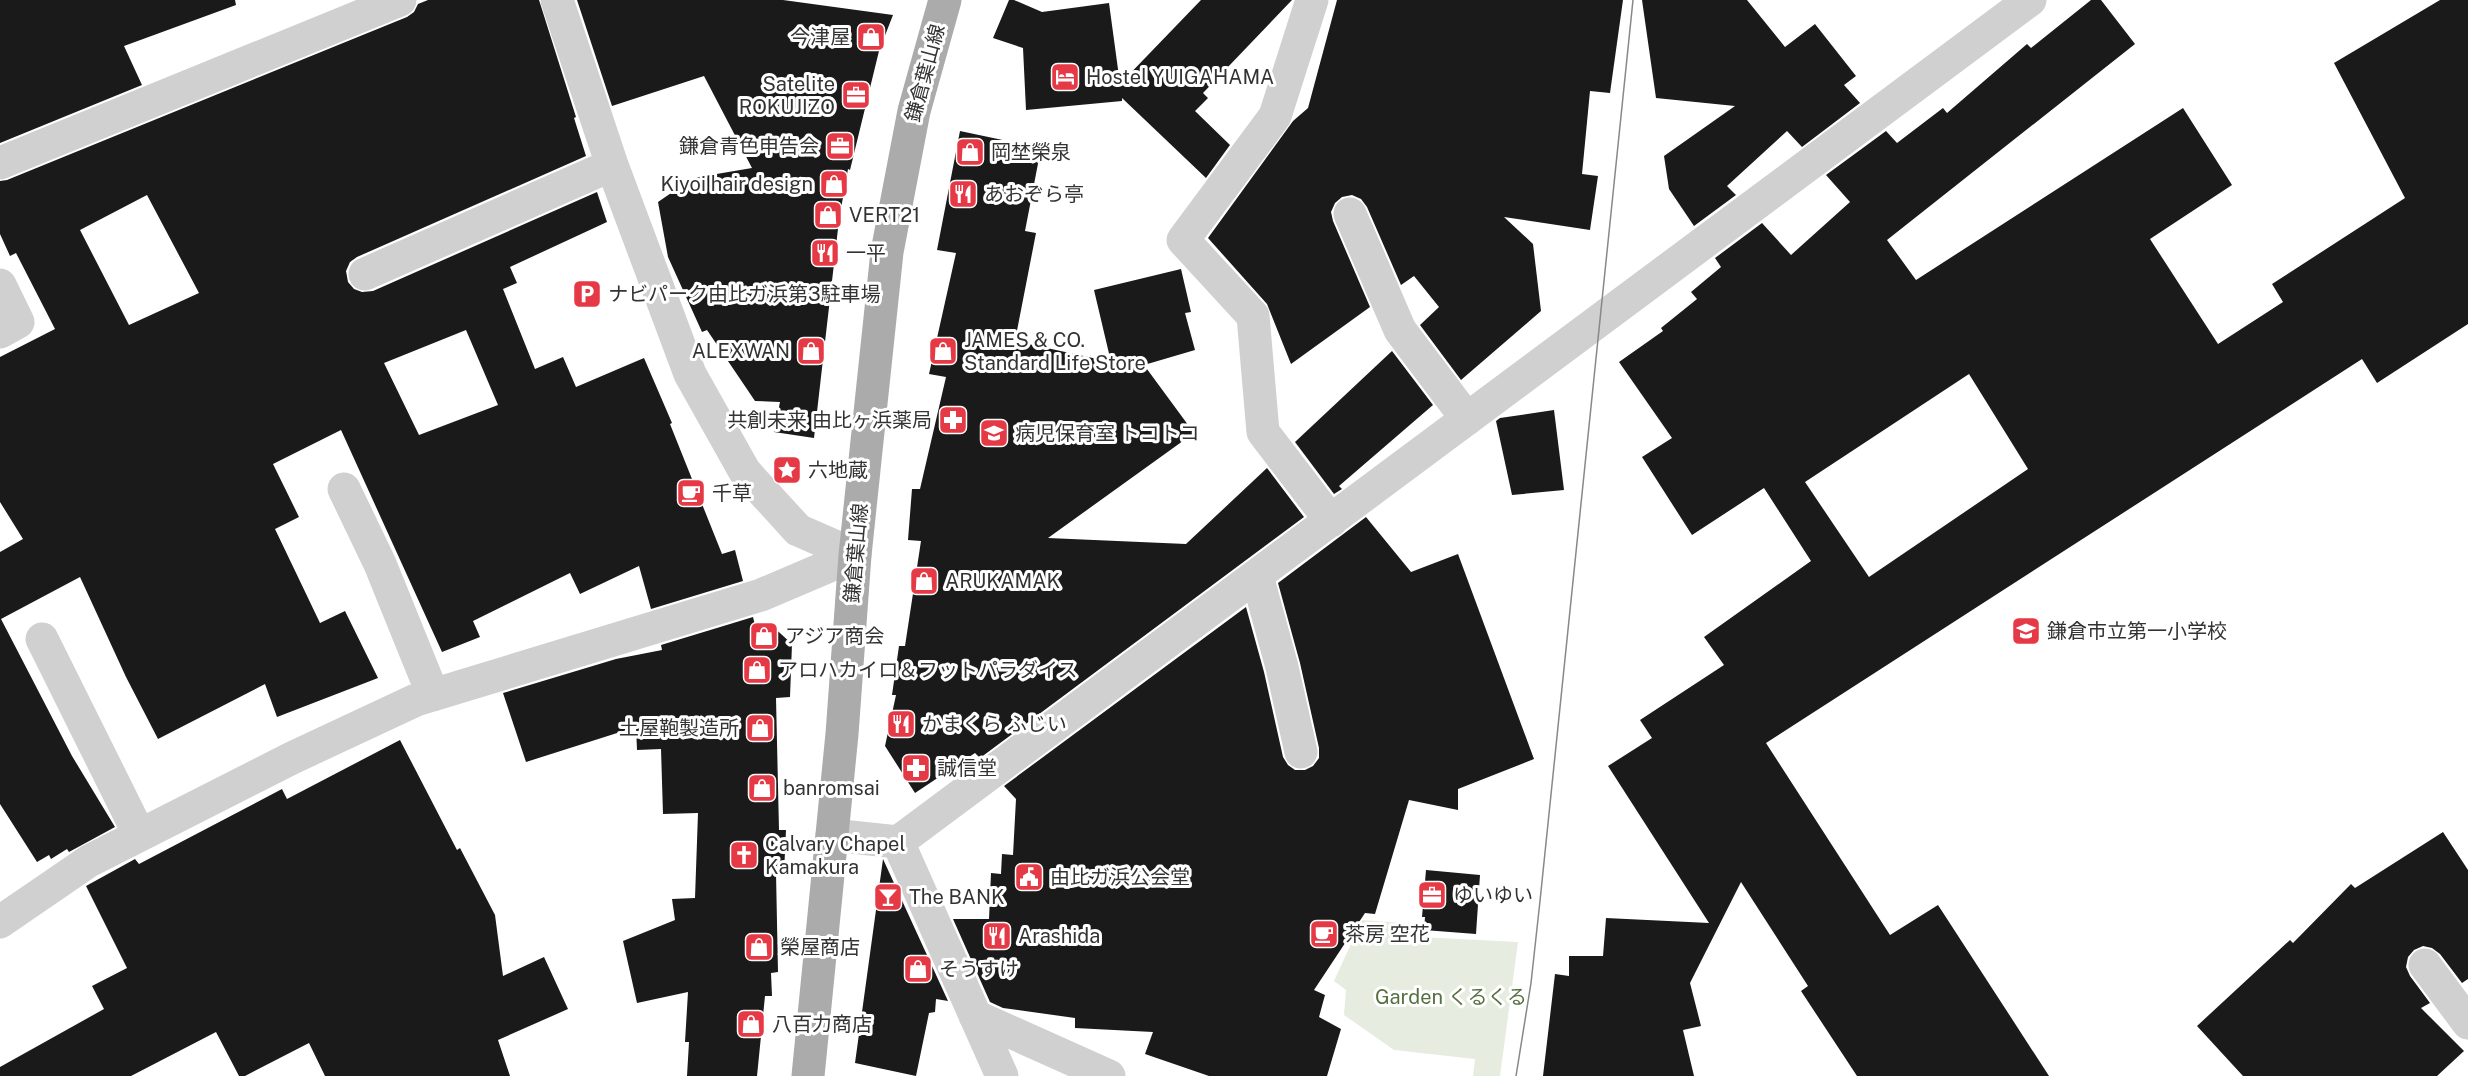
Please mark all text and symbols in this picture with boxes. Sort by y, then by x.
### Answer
shop icon: 今津屋 [855,21,887,53]
street label: 鎌倉葉山線 [900,22,950,124]
place label: 今津屋 [790,25,850,49]
hotel icon: Hostel YUIGAHAMA [1049,61,1081,93]
place label: Hostel YUIGAHAMA [1086,65,1274,89]
place label: Satelite ROKUJIZO [739,72,835,119]
office icon: Satelite ROKUJIZO [840,79,872,111]
office icon: 鎌倉青色申告会 [824,130,856,162]
place label: 鎌倉青色申告会 [679,134,819,158]
shop icon: 岡埜榮泉 [954,136,986,168]
place label: 岡埜榮泉 [991,140,1071,164]
shop icon: Kiyoi hair design [818,168,850,200]
place label: Kiyoi hair design [661,172,813,196]
restaurant icon: あおぞら亭 [947,178,979,210]
place label: あおぞら亭 [984,182,1084,206]
shop icon: VERT21 [812,199,844,231]
place label: VERT21 [849,203,920,227]
restaurant icon: 一平 [809,237,841,269]
place label: 一平 [846,241,886,265]
parking icon: ナビパーク由比ガ浜第3駐車場 [571,278,603,310]
place label: ナビパーク由比ガ浜第3駐車場 [608,282,881,306]
place label: JAMES & CO. Standard Life Store [964,328,1146,375]
shop icon: ALEXWAN [795,335,827,367]
shop icon: JAMES & CO. Standard Life Store [927,335,959,367]
place label: ALEXWAN [692,339,790,363]
pharmacy icon: 共創未来 由比ヶ浜薬局 [937,404,969,436]
place label: 共創未来 由比ヶ浜薬局 [727,408,932,432]
school or university icon: 病児保育室 トコトコ [978,417,1010,449]
place label: 病児保育室 トコトコ [1015,421,1200,445]
place icon: 六地蔵 [771,454,803,486]
place label: 六地蔵 [808,458,868,482]
cafe icon: 千草 [675,477,707,509]
place label: 千草 [712,481,752,505]
street label: 鎌倉葉山線 [840,502,872,604]
shop icon: ARUKAMAK [908,565,940,597]
place label: ARUKAMAK [945,569,1060,593]
school or university icon: 鎌倉市立第一小学校 [2010,615,2042,647]
place label: 鎌倉市立第一小学校 [2047,619,2227,643]
shop icon: アジア商会 [748,620,780,652]
place label: アジア商会 [785,624,884,648]
shop icon: アロハカイロ＆フットパラダイス [741,654,773,686]
place label: アロハカイロ＆フットパラダイス [778,658,1077,682]
restaurant icon: かまくら ふじい [885,708,917,740]
shop icon: 土屋鞄製造所 [744,712,776,744]
place label: かまくら ふじい [922,712,1067,736]
place label: 土屋鞄製造所 [619,716,739,740]
pharmacy icon: 誠信堂 [900,752,932,784]
place label: 誠信堂 [937,756,997,780]
shop icon: banromsai [746,772,778,804]
place label: banromsai [783,776,880,800]
place label: Calvary Chapel Kamakura [765,832,905,879]
church icon: Calvary Chapel Kamakura [728,839,760,871]
public building icon: 由比ガ浜公会堂 [1013,861,1045,893]
place label: 由比ガ浜公会堂 [1050,865,1190,889]
office icon: ゆいゆい [1416,879,1448,911]
bar icon: The BANK [872,881,904,913]
place label: ゆいゆい [1453,883,1533,907]
place label: The BANK [909,885,1005,909]
cafe icon: 茶房 空花 [1308,918,1340,950]
restaurant icon: Arashida [981,920,1013,952]
place label: 茶房 空花 [1345,922,1430,946]
place label: Arashida [1018,924,1100,948]
shop icon: 榮屋商店 [743,931,775,963]
place label: 榮屋商店 [780,935,860,959]
shop icon: そうすけ [902,953,934,985]
place label: そうすけ [939,957,1019,981]
park label: Garden くるくる [1375,985,1527,1009]
shop icon: 八百力商店 [735,1008,767,1040]
place label: 八百力商店 [772,1012,872,1036]

